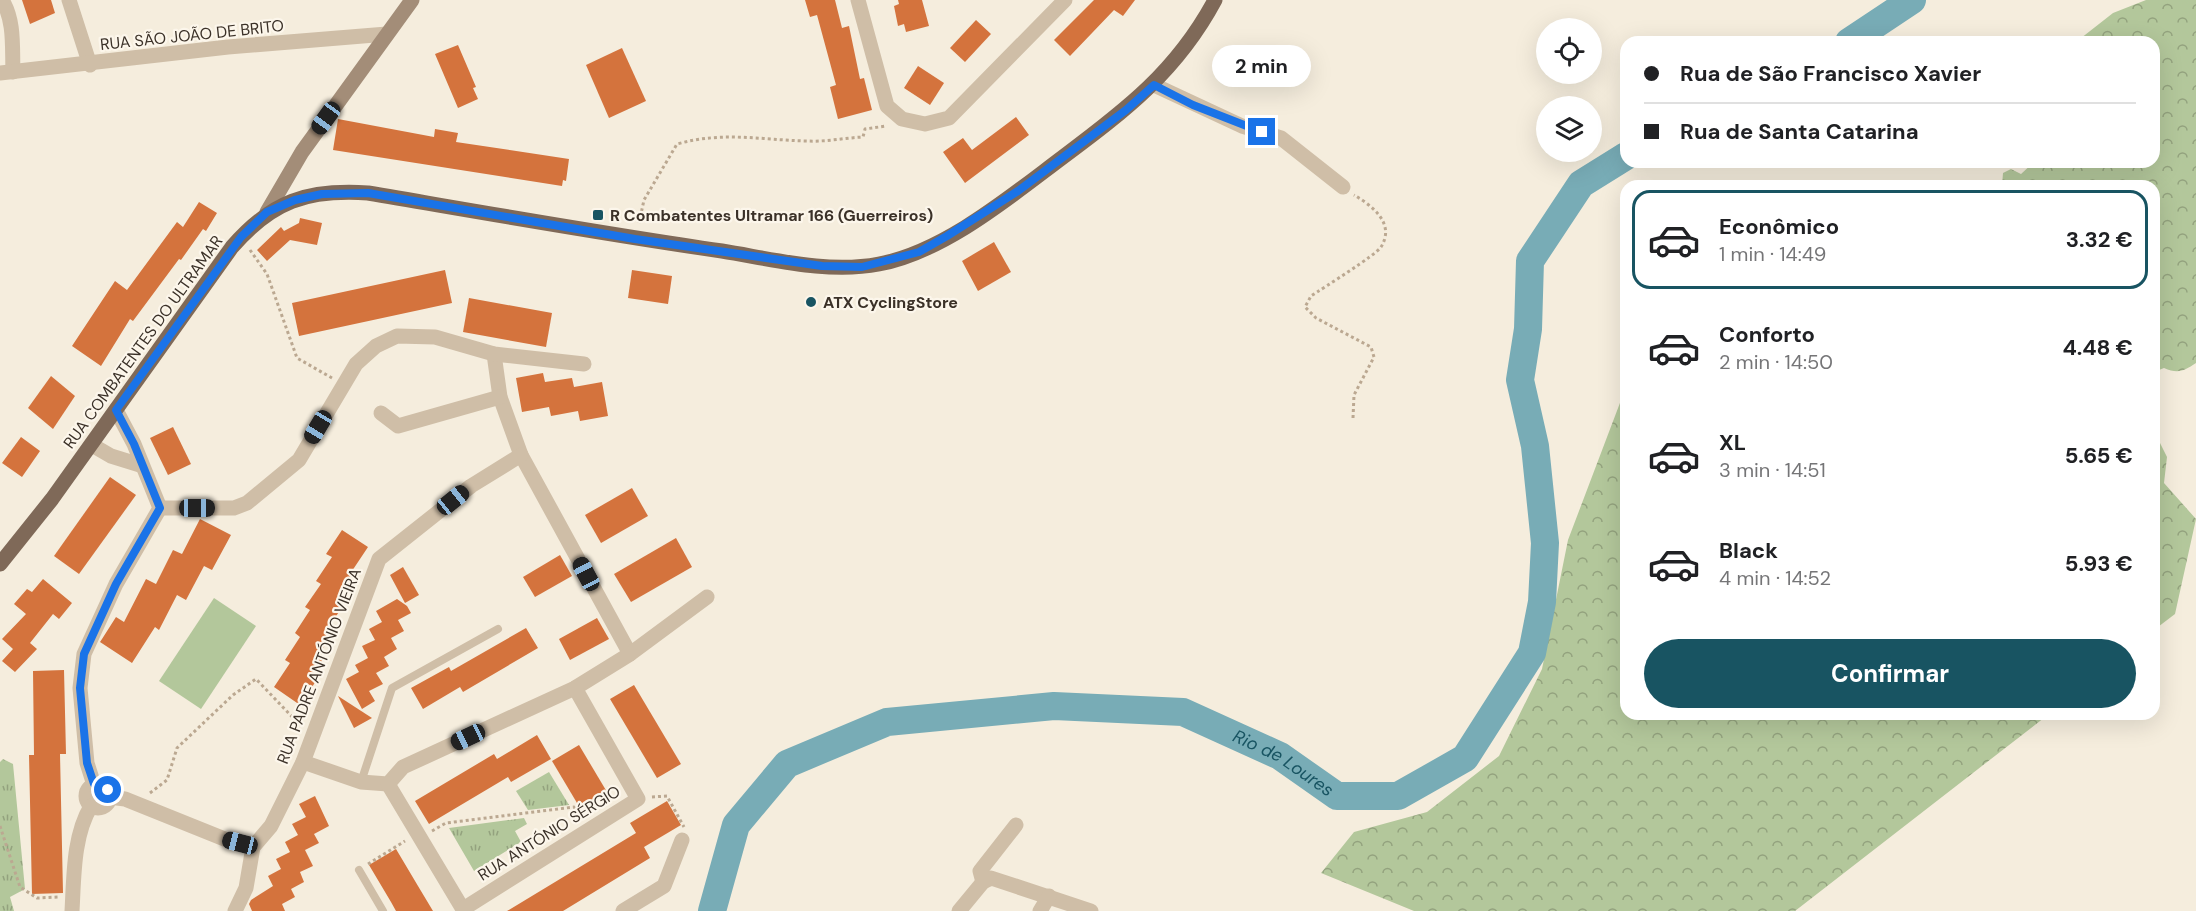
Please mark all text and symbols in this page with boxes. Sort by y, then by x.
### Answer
street label: RUA SÃO JOÃO DE BRITO [99,15,285,55]
map controls [1536,18,1602,162]
button: locate [1536,18,1602,84]
callout: 2 min [1212,45,1312,87]
text: 2 min [1235,53,1288,79]
text: Rua de São Francisco Xavier [1680,59,1981,88]
button: layers [1536,96,1602,162]
car [308,98,344,138]
text: Rua de Santa Catarina [1680,117,1919,146]
route end [1248,118,1275,145]
place label: R Combatentes Ultramar 166 (Guerreiros) [610,205,933,226]
marker: R Combatentes Ultramar 166 (Guerreiros) [591,208,605,222]
text: Econômico [1719,212,1839,241]
icon: car [1647,213,1701,267]
text: 3.32 € [2066,225,2133,254]
street label: RUA COMBATENTES DO ULTRAMAR [59,231,227,453]
text: 1 min · 14:49 [1719,241,1826,267]
place label: ATX CyclingStore [823,292,958,313]
marker: ATX CyclingStore [804,295,818,309]
text: Conforto [1719,320,1815,349]
icon: car [1647,321,1701,375]
text: 4.48 € [2062,333,2133,362]
text: 2 min · 14:50 [1719,349,1833,375]
car [301,407,335,447]
text: XL [1719,428,1746,457]
icon: car [1647,429,1701,483]
text: 5.65 € [2065,441,2133,470]
text: 3 min · 14:51 [1719,457,1826,483]
car [433,482,473,518]
car [179,499,215,517]
text: Black [1719,536,1778,565]
icon: car [1647,537,1701,591]
text: 5.93 € [2065,549,2133,578]
car [570,554,602,594]
street label: RUA PADRE ANTÓNIO VIEIRA [272,565,366,767]
text: 4 min · 14:52 [1719,565,1831,591]
button: Confirmar [1644,639,2136,708]
car [448,721,488,753]
water label: Rio de Loures [1229,724,1339,802]
route start [94,776,121,803]
street label: RUA ANTÓNIO SÉRGIO [474,781,624,885]
car [220,830,260,856]

